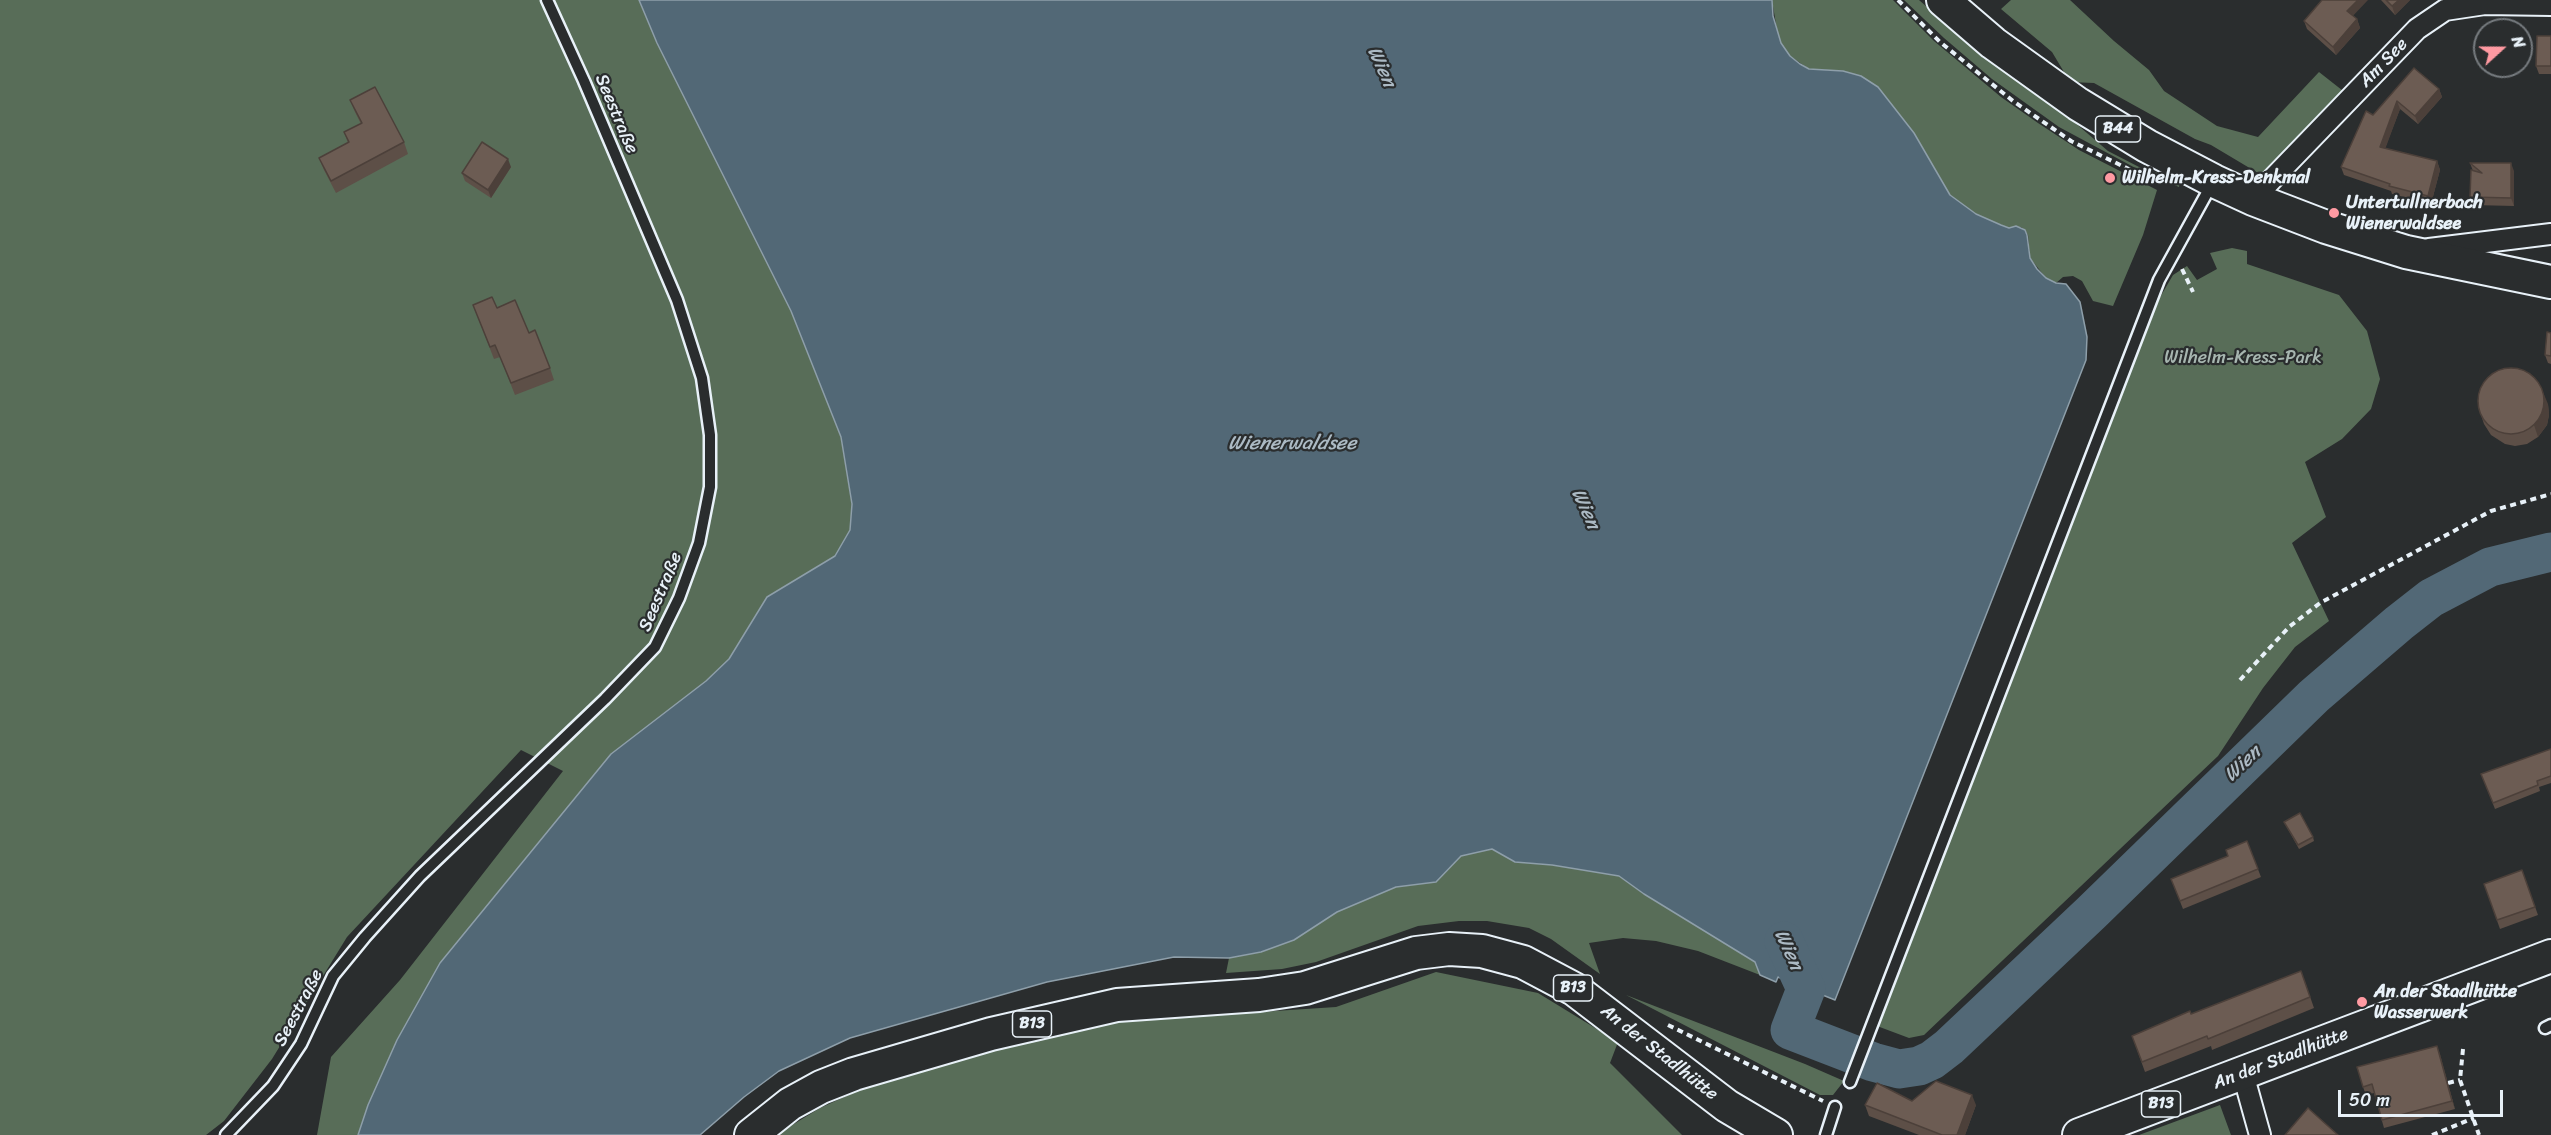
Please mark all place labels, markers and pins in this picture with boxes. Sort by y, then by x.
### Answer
place label: Wilhelm-Kress-Denkmal [2122,167,2310,189]
marker: Wilhelm-Kress-Denkmal [2103,171,2117,185]
place label: Untertullnerbach Wienerwaldsee [2346,192,2483,234]
marker: Untertullnerbach Wienerwaldsee [2327,206,2341,220]
place label: An der Stadlhütte Wasserwerk [2374,981,2517,1024]
marker: An der Stadlhütte Wasserwerk [2355,995,2369,1009]

